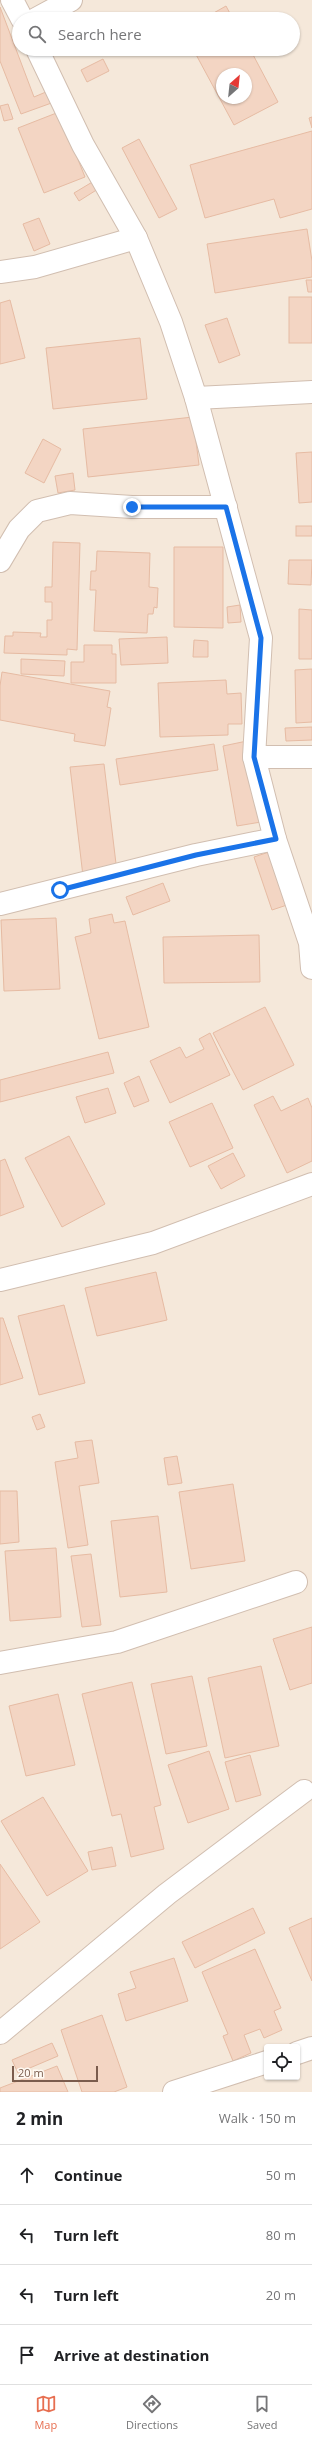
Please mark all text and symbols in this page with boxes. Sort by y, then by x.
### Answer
search box [12,12,300,56]
icon: search [26,23,48,45]
text: Search here [58,24,142,44]
north arrow [216,68,252,104]
route end [123,498,141,516]
route start [51,881,69,899]
map controls [264,2044,300,2080]
button: locate [264,2044,300,2080]
scale bar [12,2064,98,2083]
text: 20 m [18,2065,44,2080]
text: 2 min [16,2107,63,2130]
text: Walk · 150 m [219,2109,296,2127]
icon: ahead [16,2164,38,2186]
text: Continue [54,2165,122,2185]
text: 50 m [266,2166,296,2184]
icon: left [16,2224,38,2246]
text: Turn left [54,2225,119,2245]
text: 80 m [266,2226,296,2244]
icon: left [16,2284,38,2306]
text: Turn left [54,2285,119,2305]
text: 20 m [266,2286,296,2304]
icon: arrive [16,2344,38,2366]
text: Arrive at destination [54,2345,209,2365]
tab: Map [34,2393,57,2432]
tab: Directions [126,2393,178,2432]
tab: Saved [247,2393,278,2432]

